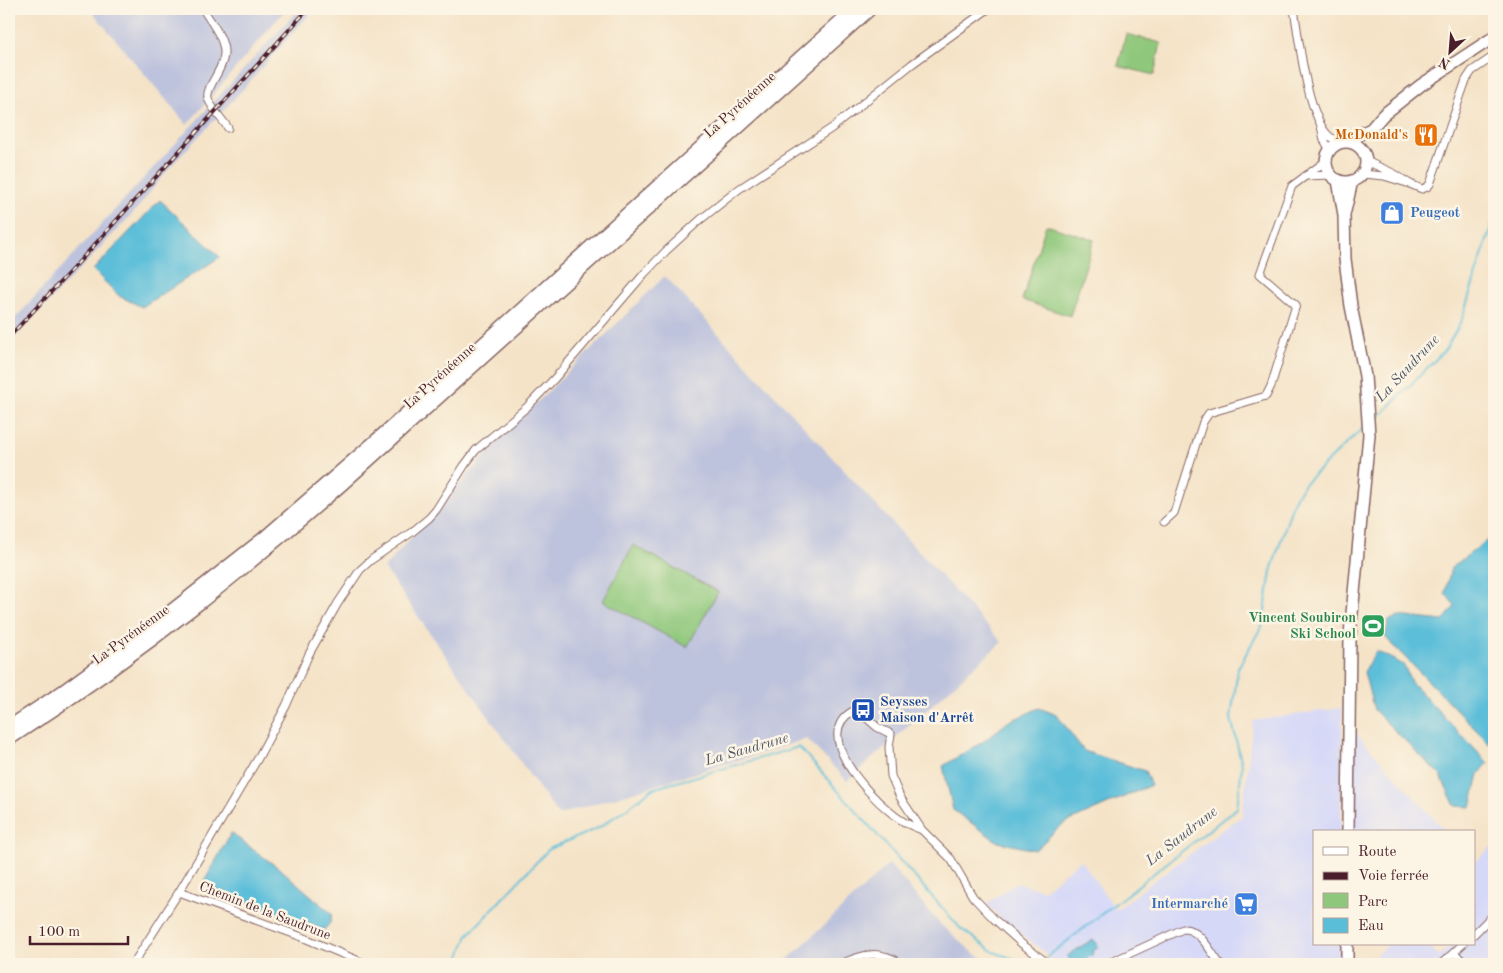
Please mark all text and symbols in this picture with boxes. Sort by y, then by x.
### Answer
north arrow [1426,28,1476,78]
text: N [1437,54,1453,71]
street label: La Pyrénéenne [701,69,779,141]
restaurant icon: McDonald's [1413,122,1439,148]
place label: McDonald's [1335,128,1408,142]
shop icon: Peugeot [1379,200,1405,226]
place label: Peugeot [1410,206,1460,220]
water label: La Saudrune [1372,332,1443,406]
street label: La Pyrénéenne [401,340,479,412]
street label: La Pyrénéenne [90,602,172,668]
place label: Vincent Soubiron Ski School [1248,611,1356,641]
sports icon: Vincent Soubiron Ski School [1360,613,1386,639]
place label: Seysses Maison d'Arrêt [880,695,974,725]
bus stop icon: Seysses Maison d'Arrêt [850,697,876,723]
water label: La Saudrune [703,731,790,769]
water label: La Saudrune [1143,805,1221,870]
legend [1313,830,1476,946]
text: Route [1358,845,1396,860]
text: Voie ferrée [1358,869,1429,884]
street label: Chemin de la Saudrune [197,879,333,943]
supermarket icon: Intermarché [1233,891,1259,917]
text: Parc [1358,895,1388,910]
place label: Intermarché [1151,897,1228,911]
scale bar [30,913,128,945]
text: Eau [1358,919,1384,934]
text: 100 m [38,925,80,940]

